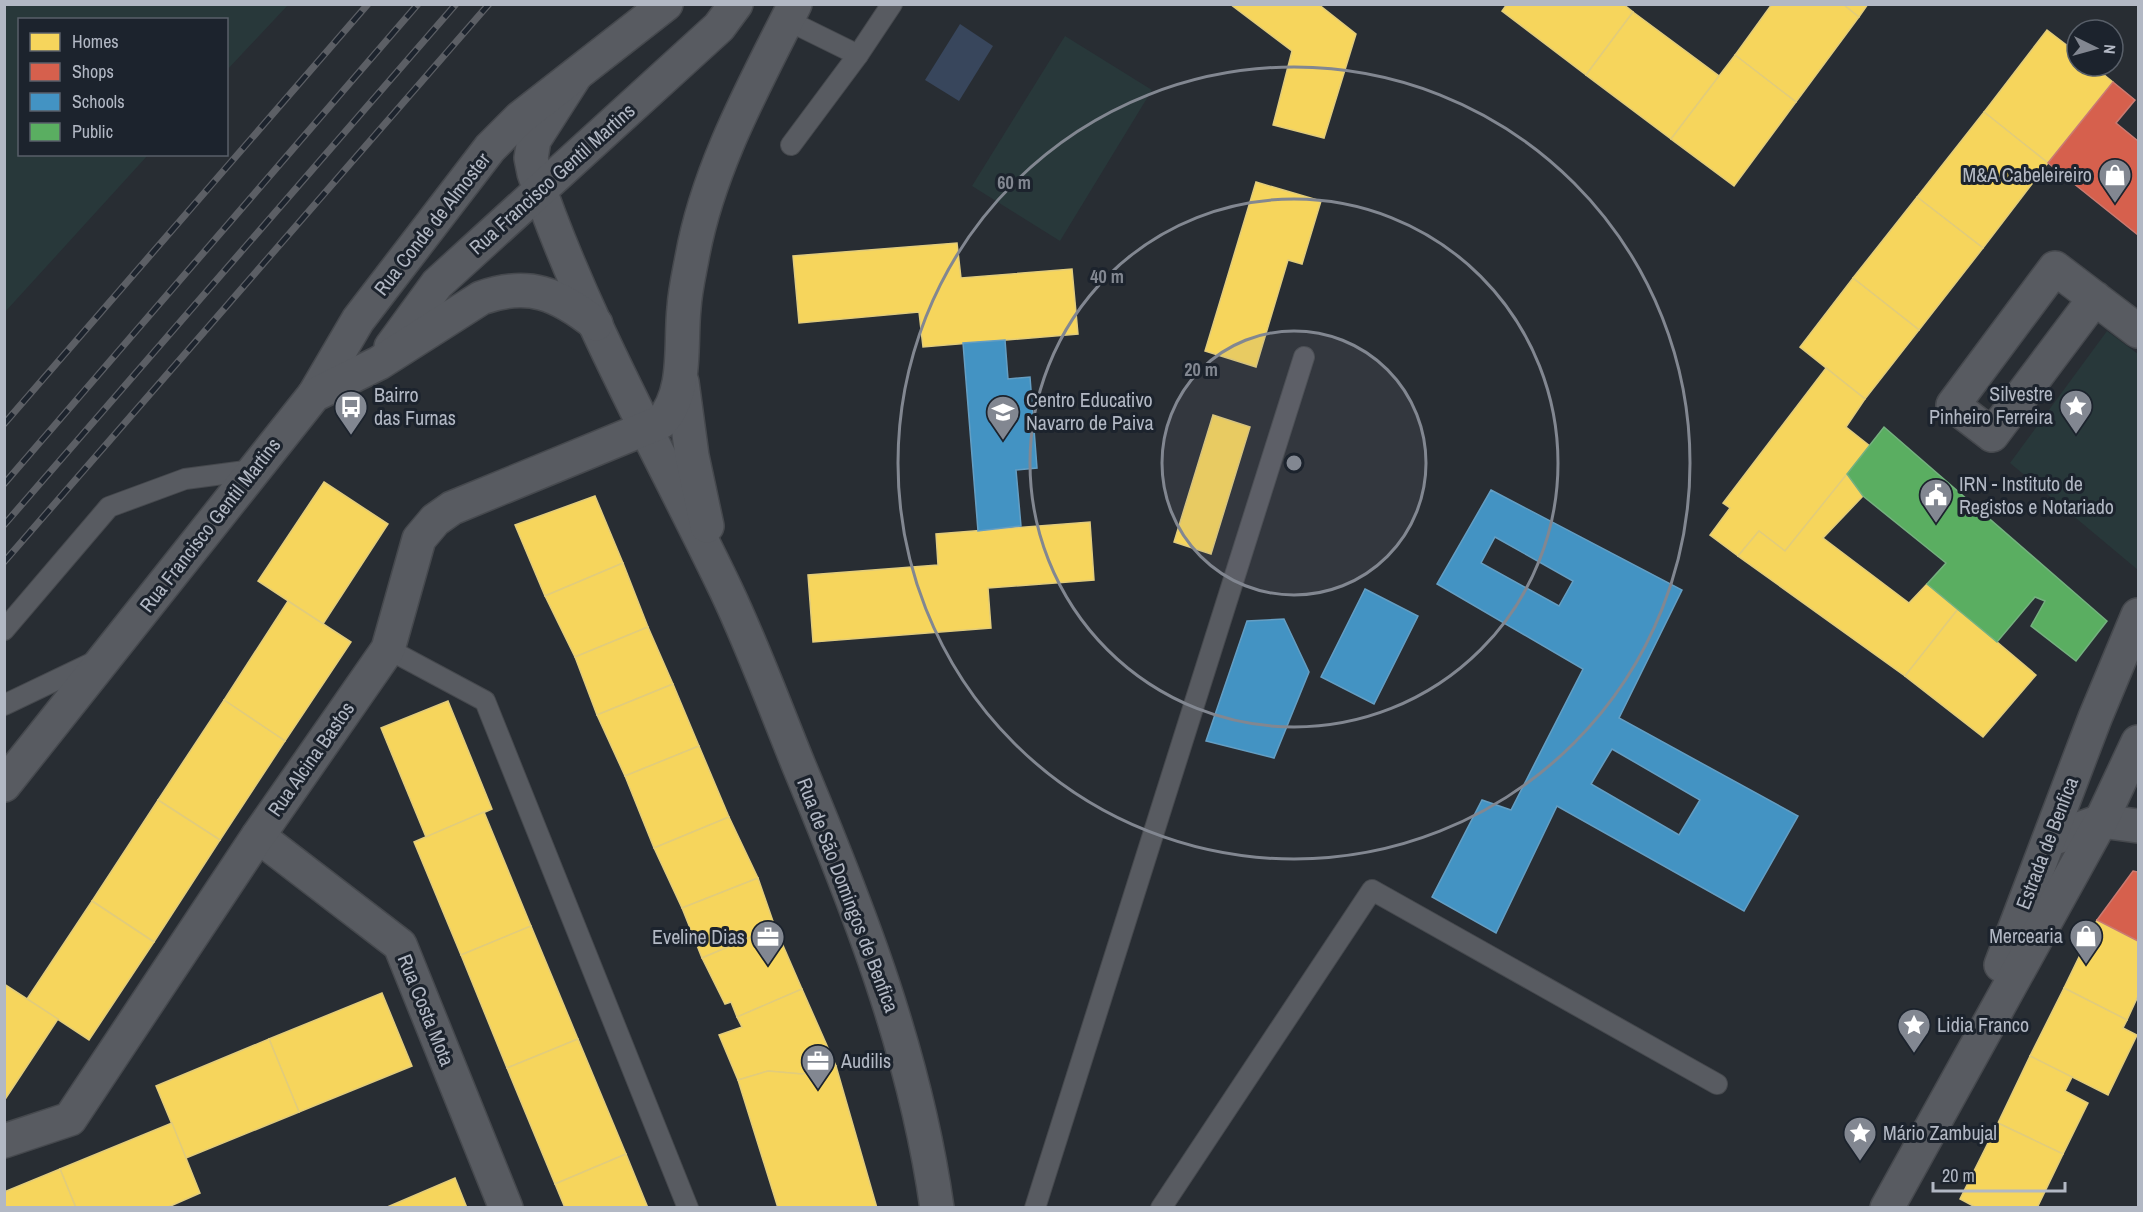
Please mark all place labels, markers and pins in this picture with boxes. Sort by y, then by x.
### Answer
shop icon: M&A Cabeleireiro [2097,157,2133,204]
place label: M&A Cabeleireiro [1963,161,2092,188]
place label: Silvestre Pinheiro Ferreira [1929,380,2053,430]
place label: Bairro das Furnas [374,381,456,431]
place label: Centro Educativo Navarro de Paiva [1026,386,1154,436]
place icon: Silvestre Pinheiro Ferreira [2058,388,2094,435]
bus stop icon: Bairro das Furnas [333,389,369,436]
school or university icon: Centro Educativo Navarro de Paiva [985,394,1021,441]
centre of rings [1284,453,1304,473]
place label: IRN - Instituto de Registos e Notariado [1959,470,2114,520]
public building icon: IRN - Instituto de Registos e Notariado [1918,477,1954,524]
shop icon: Mercearia [2068,918,2104,965]
office icon: Eveline Dias [750,919,786,966]
place label: Mercearia [1989,922,2063,949]
place label: Eveline Dias [652,923,745,950]
place icon: Lidia Franco [1896,1007,1932,1054]
place label: Lidia Franco [1937,1011,2029,1038]
office icon: Audilis [800,1043,836,1090]
place label: Audilis [840,1047,891,1074]
place icon: Mário Zambujal [1842,1115,1878,1162]
place label: Mário Zambujal [1883,1119,1997,1146]

